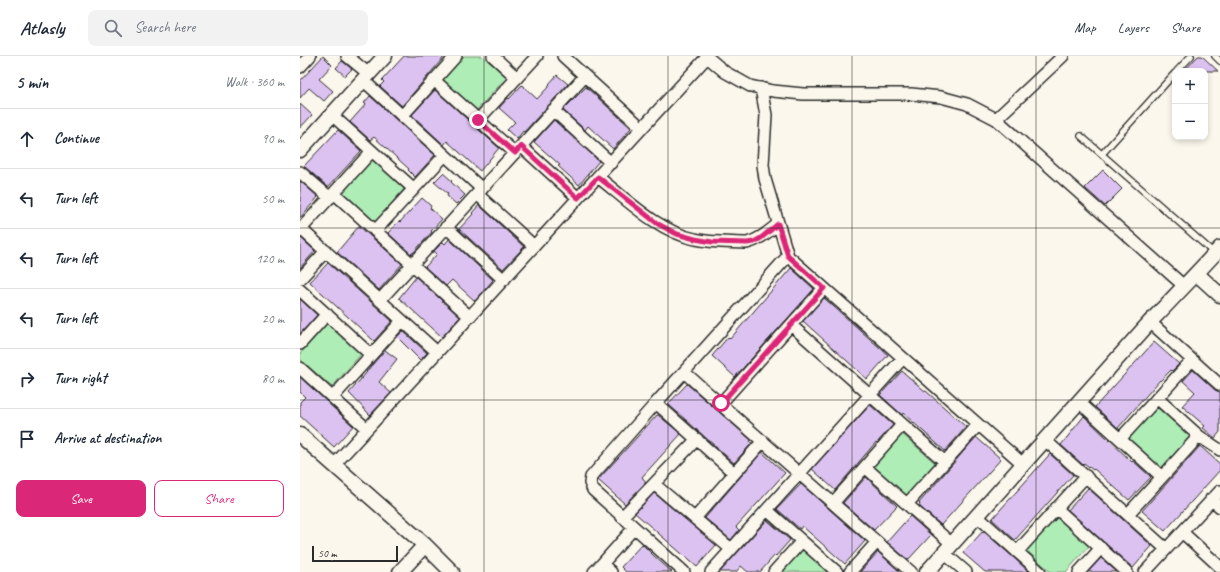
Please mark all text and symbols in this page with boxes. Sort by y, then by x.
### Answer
search box [88,10,368,46]
text: Atlasly [20,16,64,40]
icon: search [102,17,124,39]
text: Search here [134,18,195,37]
text: Map [1074,19,1096,36]
text: Layers [1118,19,1149,36]
text: Share [1171,19,1200,36]
map controls [1172,68,1208,140]
button: + [1172,68,1208,104]
text: 5 min [16,72,48,93]
text: Walk · 360 m [225,74,284,90]
button: − [1172,104,1208,140]
route end [469,111,487,129]
icon: ahead [16,128,38,150]
text: Continue [54,129,99,148]
text: 90 m [262,131,284,147]
icon: left [16,188,38,210]
text: Turn left [54,189,97,208]
text: 50 m [262,191,284,207]
icon: left [16,248,38,270]
text: Turn left [54,249,97,268]
text: 120 m [256,251,284,267]
icon: left [16,308,38,330]
text: Turn left [54,309,97,328]
text: 20 m [262,311,284,327]
icon: right [16,368,38,390]
text: Turn right [54,369,107,388]
text: 80 m [262,371,284,387]
route start [712,394,730,412]
icon: arrive [16,428,38,450]
text: Arrive at destination [54,429,161,448]
button: Save [16,480,146,517]
button: Share [154,480,284,517]
scale bar [312,544,398,563]
text: 50 m [318,546,337,560]

